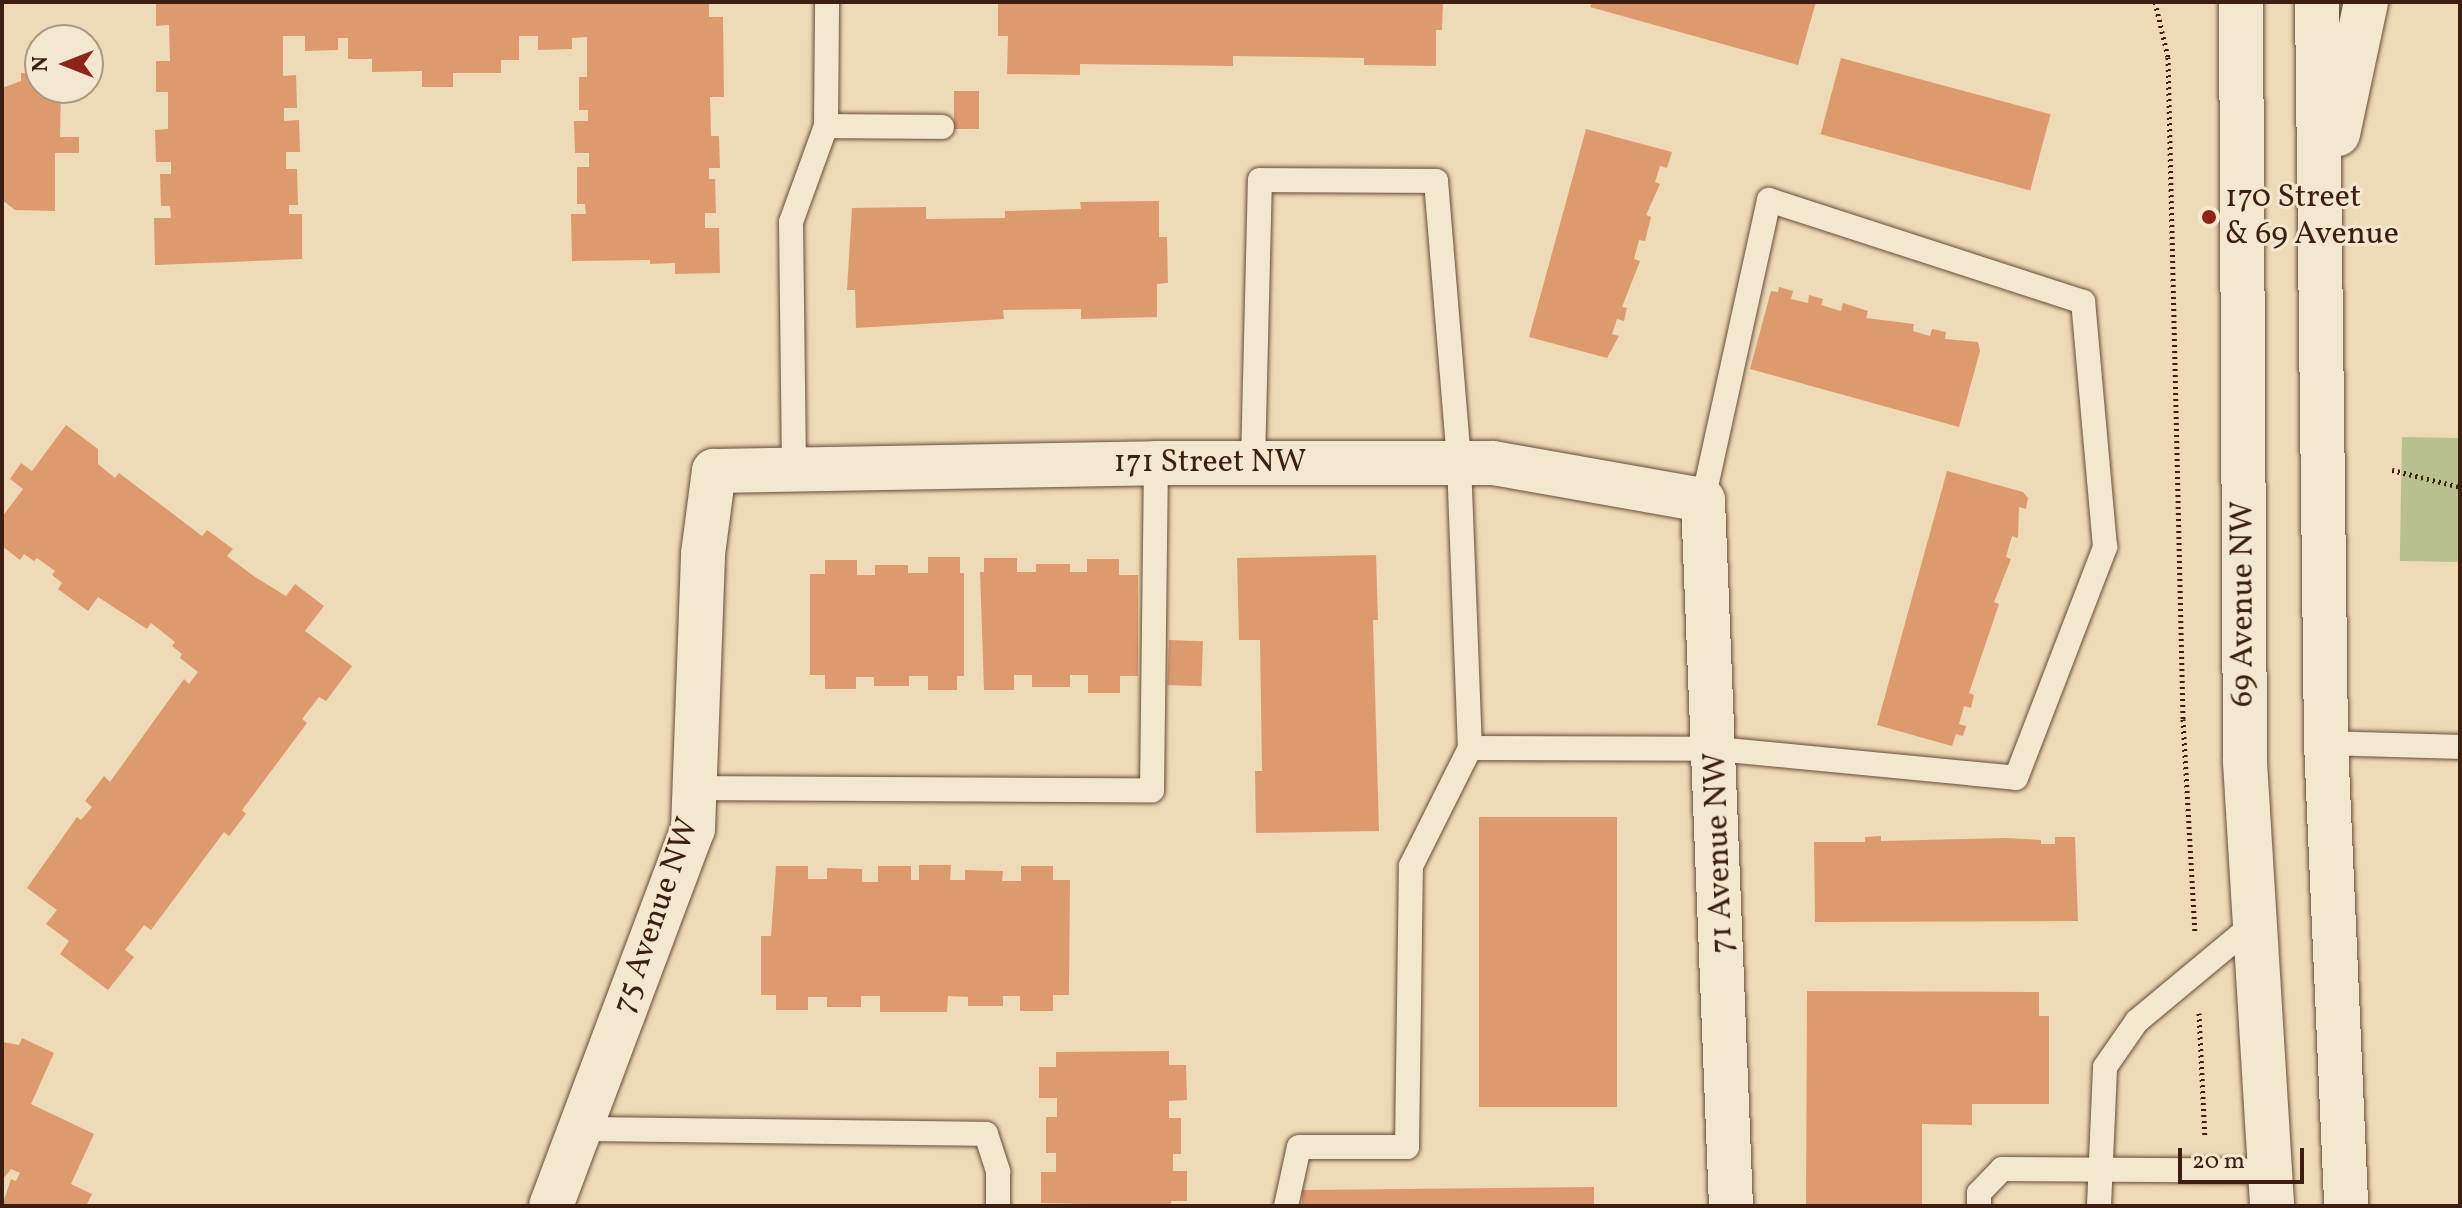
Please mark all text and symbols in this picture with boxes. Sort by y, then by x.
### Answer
north arrow [24,24,104,104]
text: N [26,56,57,72]
place label: 170 Street & 69 Avenue [2225,180,2399,255]
marker: 170 Street & 69 Avenue [2200,208,2218,226]
street label: 171 Street NW [1114,444,1306,482]
street label: 69 Avenue NW [2225,501,2263,707]
street label: 71 Avenue NW [1697,752,1743,954]
street label: 75 Avenue NW [606,813,708,1019]
scale bar [2182,1132,2308,1182]
text: 20 m [2192,1145,2245,1179]

